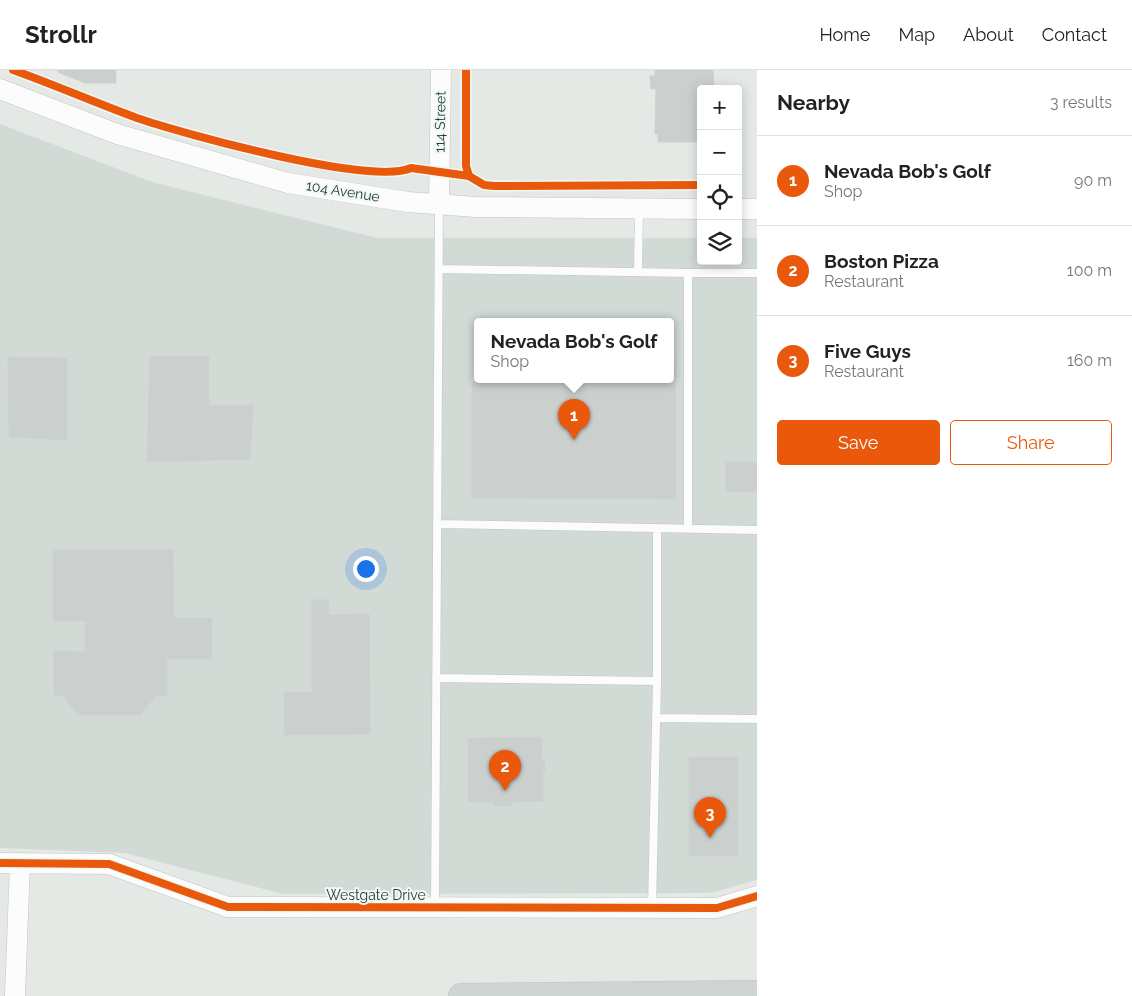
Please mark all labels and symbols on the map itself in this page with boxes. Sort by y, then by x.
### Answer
street label: 114 Street [431,91,449,153]
street label: 104 Avenue [305,177,381,205]
pin: 1 [558,399,590,440]
your location [353,556,379,582]
pin: 2 [489,750,521,791]
pin: 3 [694,797,726,838]
street label: Westgate Drive [326,887,426,903]

